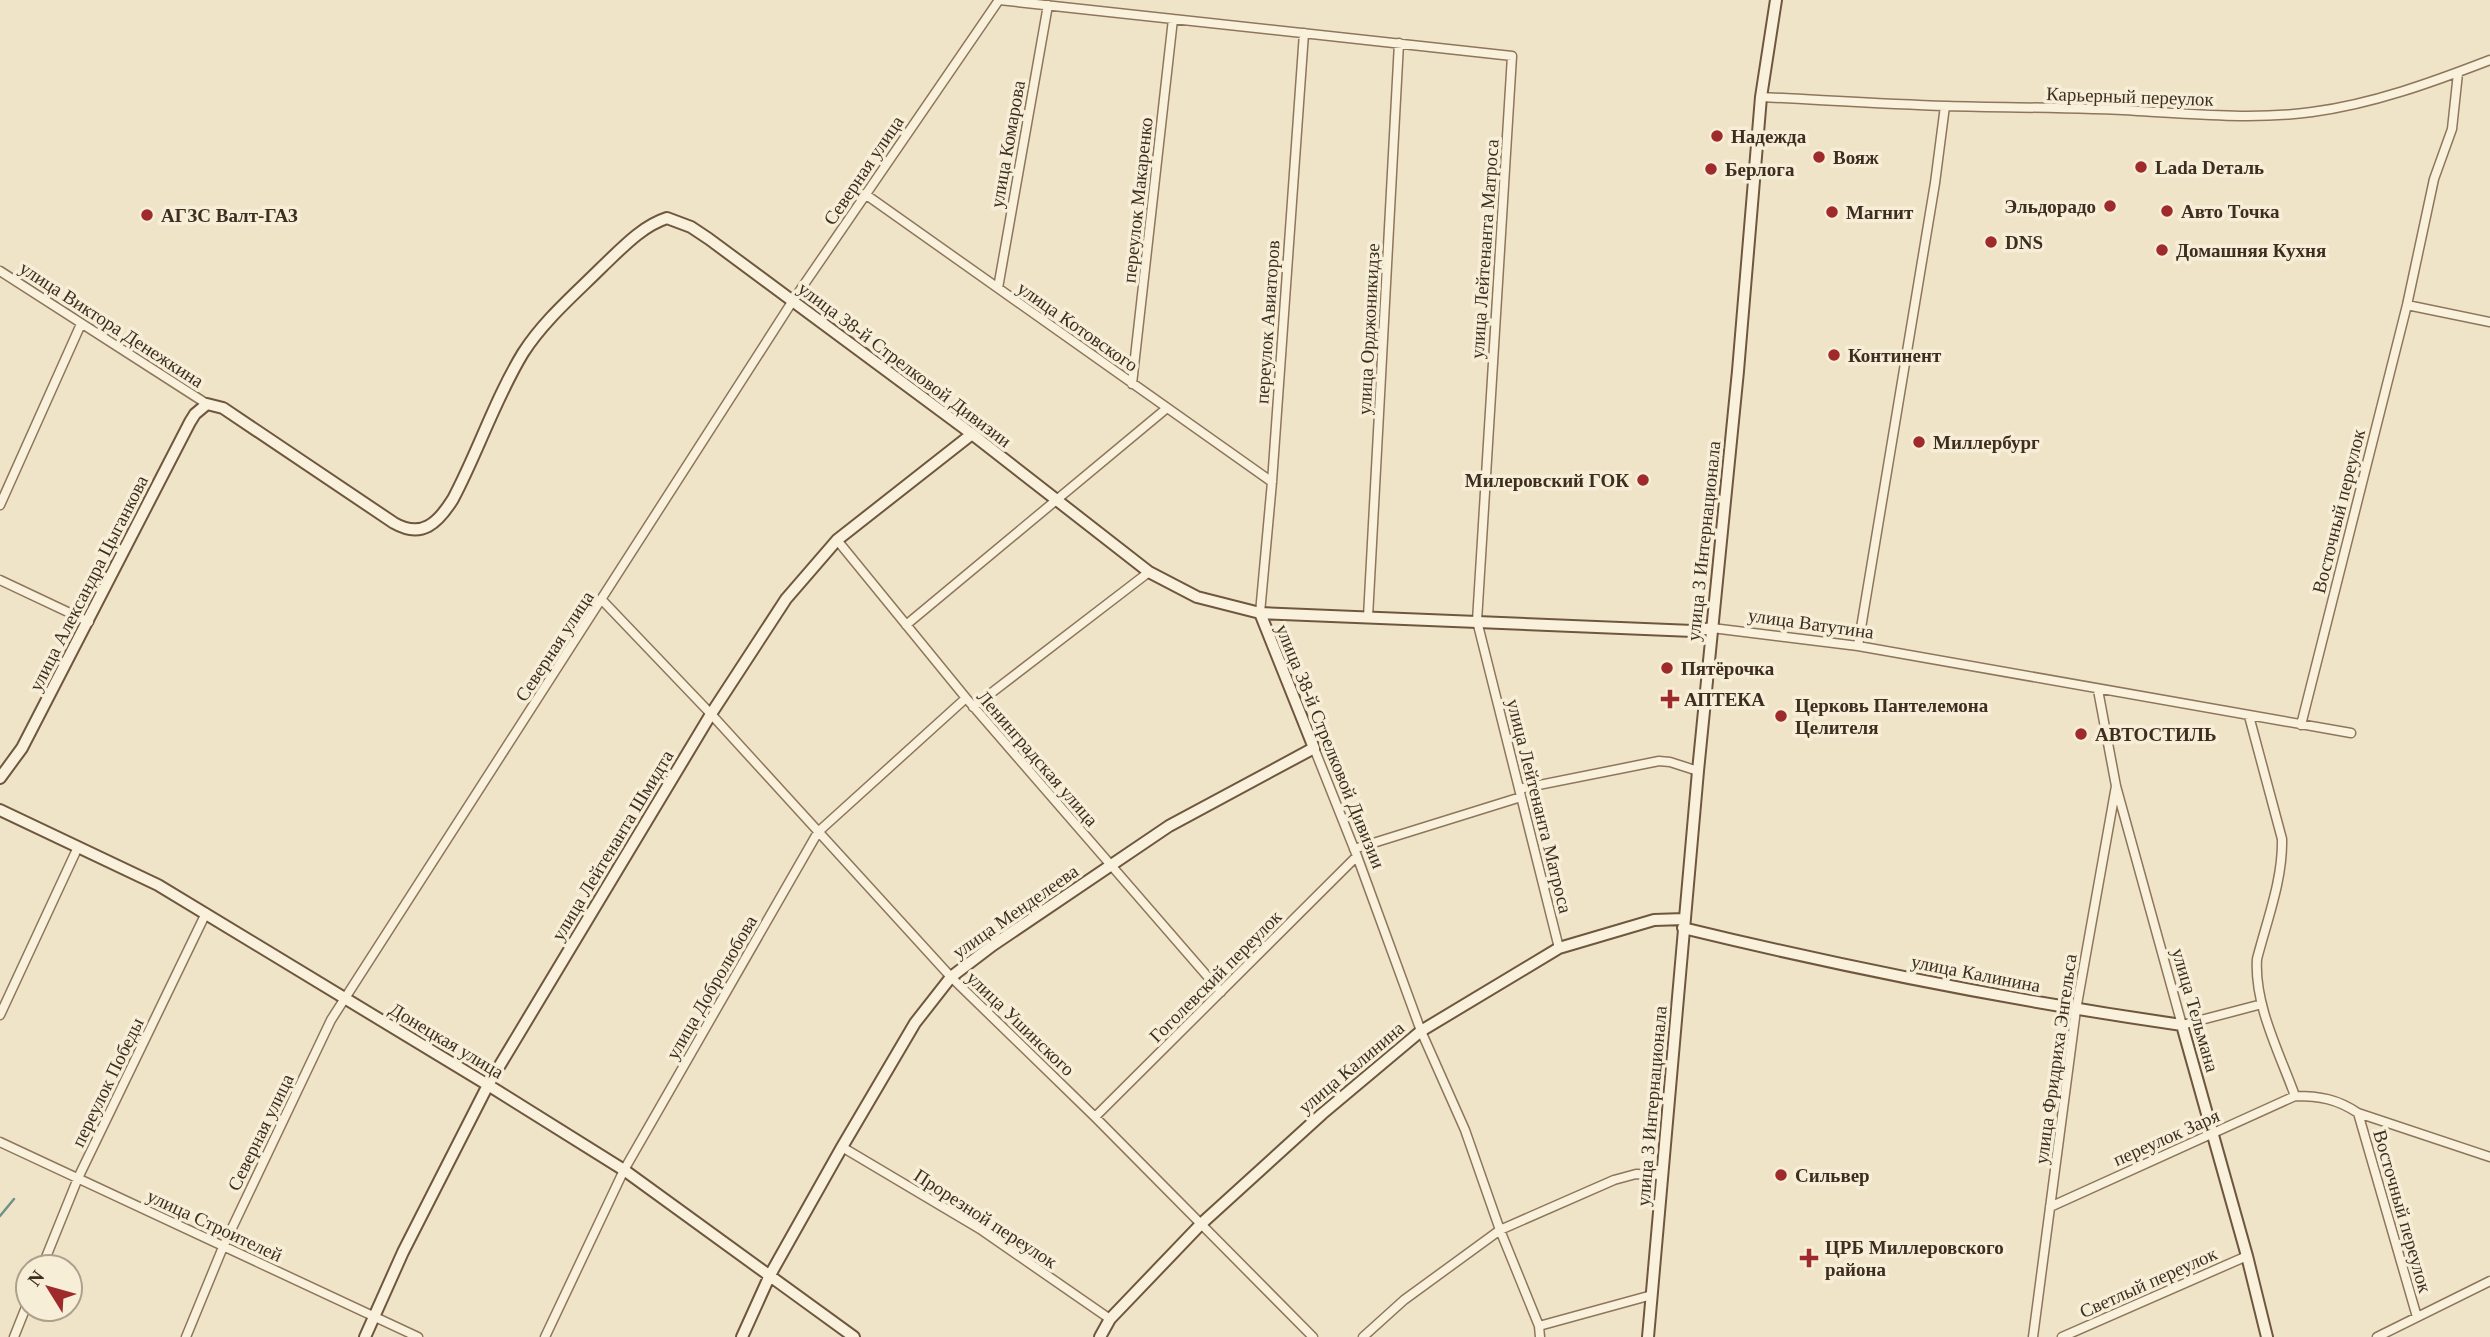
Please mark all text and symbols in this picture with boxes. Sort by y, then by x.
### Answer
street label: улица Комарова [986,78,1029,209]
street label: Карьерный переулок [2046,83,2215,110]
street label: Северная улица [819,111,908,229]
street label: переулок Макаренко [1118,116,1157,284]
place label: Надежда [1731,126,1807,147]
marker: Надежда [1709,128,1725,144]
street label: улица Лейтенанта Матроса [1466,138,1503,360]
place label: Вояж [1833,147,1879,168]
marker: Вояж [1811,149,1827,165]
place label: Lada Dеталь [2155,157,2264,178]
place label: Берлога [1725,159,1795,180]
marker: Lada Dеталь [2133,159,2149,175]
marker: Берлога [1703,161,1719,177]
place label: Эльдорадо [2004,196,2096,217]
marker: Эльдорадо [2102,198,2118,214]
place label: Авто Точка [2181,201,2280,222]
place label: Магнит [1846,202,1914,223]
marker: Авто Точка [2159,203,2175,219]
marker: Магнит [1824,204,1840,220]
place label: АГЗС Валт-ГАЗ [161,205,298,226]
marker: АГЗС Валт-ГАЗ [139,207,155,223]
place label: DNS [2005,232,2043,253]
marker: DNS [1983,234,1999,250]
street label: переулок Авиаторов [1251,239,1284,405]
place label: Домашняя Кухня [2176,240,2326,261]
marker: Домашняя Кухня [2154,242,2170,258]
street label: улица Орджоникидзе [1354,243,1383,415]
street label: улица Виктора Денежкина [16,257,208,392]
street label: улица 38-й Стрелковой Дивизии [794,277,1015,451]
street label: улица Котовского [1013,277,1142,376]
place label: Континент [1848,345,1942,366]
marker: Континент [1826,347,1842,363]
street label: Восточный переулок [2308,426,2369,595]
place label: Миллербург [1933,432,2040,453]
marker: Миллербург [1911,434,1927,450]
street label: улица 3 Интернационала [1683,439,1725,642]
place label: Милеровский ГОК [1465,470,1629,491]
street label: улица Александра Цыганкова [25,471,152,695]
marker: Милеровский ГОК [1635,472,1651,488]
street label: Северная улица [511,587,598,705]
street label: улица Ватутина [1747,604,1876,643]
street label: улица 38-й Стрелковой Дивизии [1272,621,1389,871]
place label: Пятёрочка [1681,658,1775,679]
marker: Пятёрочка [1659,660,1675,676]
street label: Ленинградская улица [973,686,1103,831]
place label: АПТЕКА [1684,689,1765,710]
marker: АПТЕКА [1662,691,1678,707]
place label: Церковь Пантелемона Целителя [1795,695,1989,738]
street label: улица Лейтенанта Матроса [1503,697,1576,916]
marker: Церковь Пантелемона Целителя [1773,708,1789,724]
place label: АВТОСТИЛЬ [2095,724,2216,745]
marker: АВТОСТИЛЬ [2073,726,2089,742]
street label: улица Лейтенанта Шмидта [547,746,678,944]
street label: улица Менделеева [948,860,1083,963]
street label: Гоголевский переулок [1145,906,1286,1047]
street label: улица Добролюбова [662,911,761,1063]
street label: улица Тельмана [2168,946,2223,1075]
street label: улица Калинина [1909,951,2043,996]
street label: улица Фридриха Энгельса [2030,952,2081,1166]
street label: улица Ушинского [962,967,1079,1080]
street label: Донецкая улица [386,998,508,1083]
street label: улица 3 Интернационала [1632,1004,1671,1207]
street label: переулок Победы [67,1014,148,1150]
street label: улица Калинина [1294,1017,1409,1118]
street label: Северная улица [223,1070,298,1194]
street label: переулок Заря [2110,1105,2223,1170]
street label: Восточный переулок [2369,1127,2436,1296]
street label: Прорезной переулок [910,1164,1062,1273]
place label: Сильвер [1795,1165,1870,1186]
marker: Сильвер [1773,1167,1789,1183]
street label: улица Строителей [144,1185,286,1266]
place label: ЦРБ Миллеровского района [1825,1237,2004,1280]
street label: Светлый переулок [2076,1242,2221,1322]
marker: ЦРБ Миллеровского района [1799,1248,1819,1268]
north arrow [14,1253,84,1323]
text: N [23,1266,49,1290]

